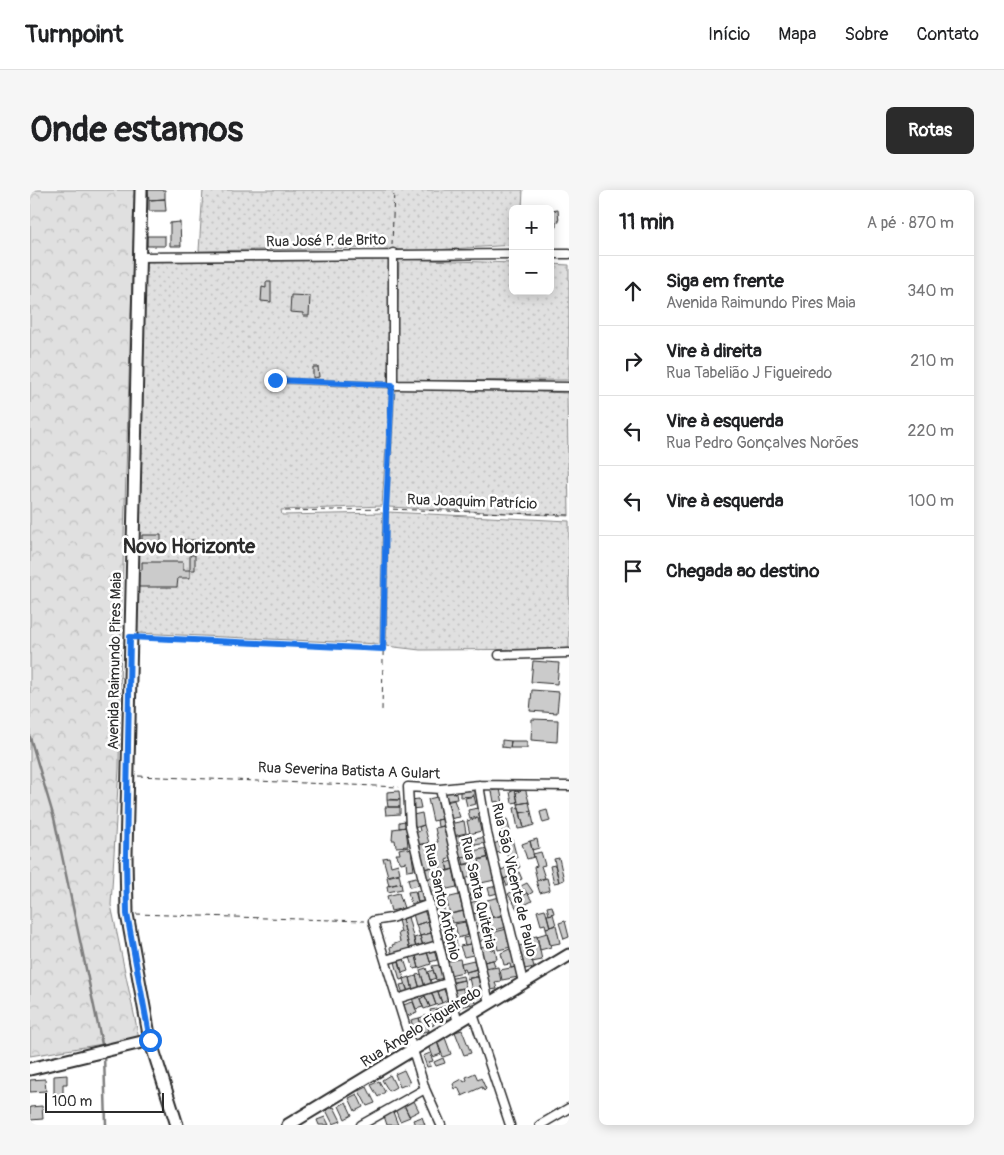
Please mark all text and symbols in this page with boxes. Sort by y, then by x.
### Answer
text: Turnpoint [25,20,123,49]
text: Início [708,23,750,46]
text: Mapa [778,23,816,46]
text: Sobre [844,23,888,46]
text: Contato [916,23,979,46]
button: Rotas [886,107,974,154]
text: Onde estamos [30,108,243,152]
map controls [509,205,554,295]
button: + [509,205,554,250]
text: 11 min [619,209,674,236]
text: A pé · 870 m [867,213,954,233]
street label: Rua José P. de Brito [266,230,386,252]
button: − [509,250,554,295]
text: Siga em frente [666,269,784,293]
icon: ahead [619,277,647,305]
text: 340 m [907,281,954,301]
text: Avenida Raimundo Pires Maia [666,293,856,313]
text: Vire à direita [666,339,762,363]
icon: right [619,347,647,375]
text: 210 m [910,351,954,371]
text: Rua Tabelião J Figueiredo [666,363,832,383]
route end [264,369,287,392]
text: Vire à esquerda [666,409,784,433]
icon: left [619,417,647,445]
text: 220 m [908,421,954,441]
text: Rua Pedro Gonçalves Norões [666,433,859,453]
icon: left [619,487,647,515]
text: Vire à esquerda [666,489,784,513]
street label: Rua Joaquim Patrício [407,490,537,514]
text: 100 m [908,491,954,511]
district label: Novo Horizonte [123,534,256,559]
icon: arrive [619,557,647,585]
text: Chegada ao destino [666,559,819,583]
street label: Avenida Raimundo Pires Maia [104,572,126,750]
street label: Rua Severina Batista A Gulart [257,758,441,784]
street label: Rua São Vicente de Paulo [487,801,541,959]
street label: Rua Santa Quitéria [456,835,500,951]
street label: Rua Santo Antônio [419,842,465,962]
street label: Rua Ângelo Figueiredo [357,982,485,1072]
route start [139,1029,162,1052]
scale bar [45,1090,164,1113]
text: 100 m [52,1093,92,1110]

